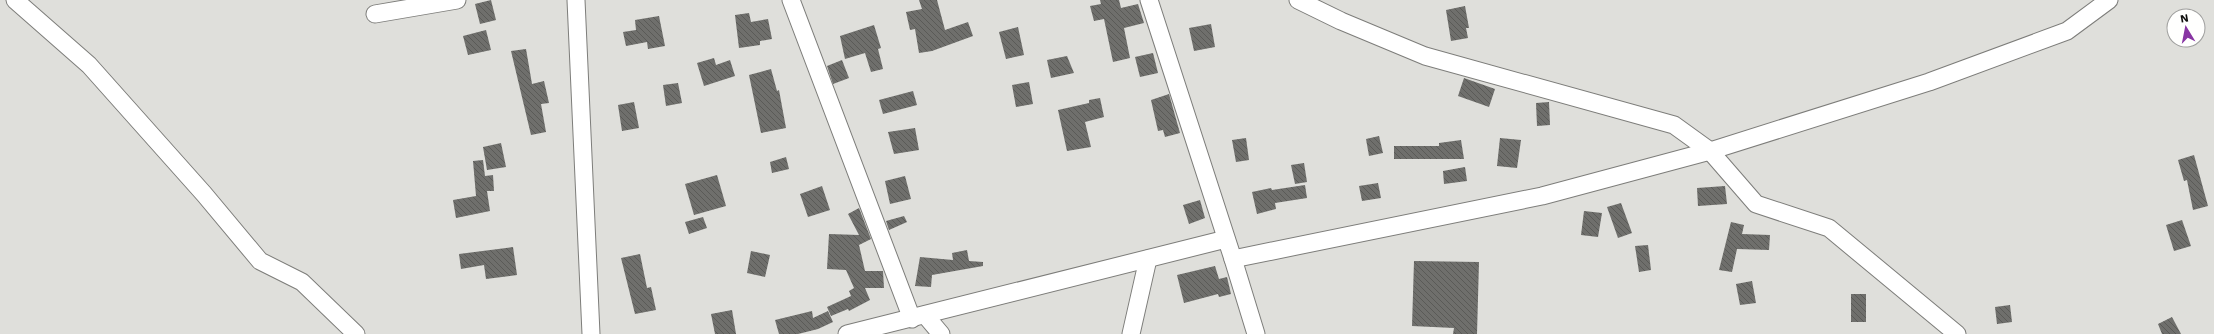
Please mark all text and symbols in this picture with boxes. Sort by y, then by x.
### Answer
north arrow [2166,8,2206,48]
text: N [2179,12,2189,26]

